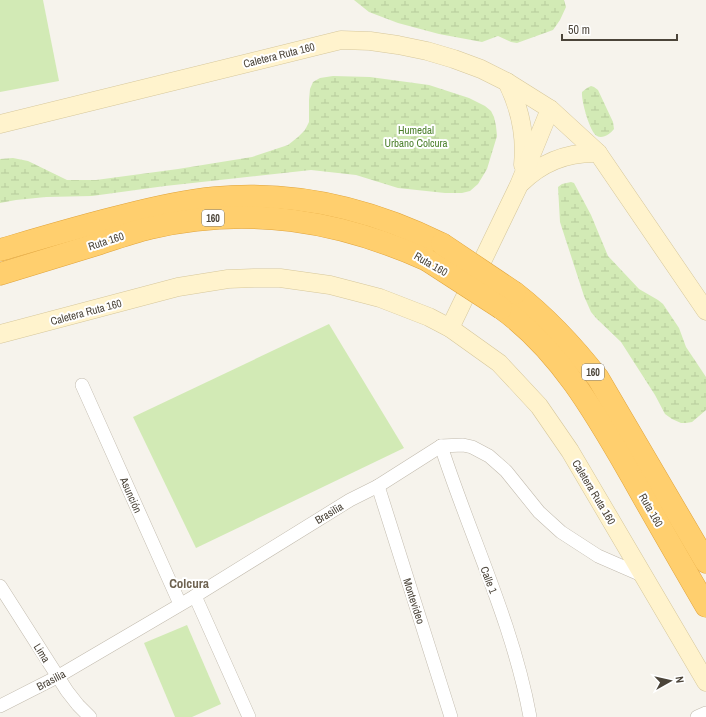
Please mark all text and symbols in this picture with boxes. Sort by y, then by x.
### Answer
scale bar [562,16,677,42]
text: 50 m [568,22,590,38]
street label: Caletera Ruta 160 [242,39,316,71]
park label: Humedal Urbano Colcura [384,123,448,150]
road number: 160 [202,210,224,226]
street label: Ruta 160 [86,229,126,253]
street label: Ruta 160 [412,249,450,279]
street label: Caletera Ruta 160 [49,296,123,328]
road number: 160 [582,364,604,380]
street label: Caletera Ruta 160 [569,457,619,527]
street label: Asunción [117,474,145,515]
street label: Ruta 160 [636,491,666,529]
street label: Brasilia [312,499,346,527]
street label: Calle 1 [477,564,501,596]
district label: Colcura [169,575,209,592]
street label: Montevideo [400,576,428,626]
street label: Lima [31,641,53,665]
north arrow [650,661,690,701]
street label: Brasilia [34,667,68,693]
text: N [673,675,687,684]

